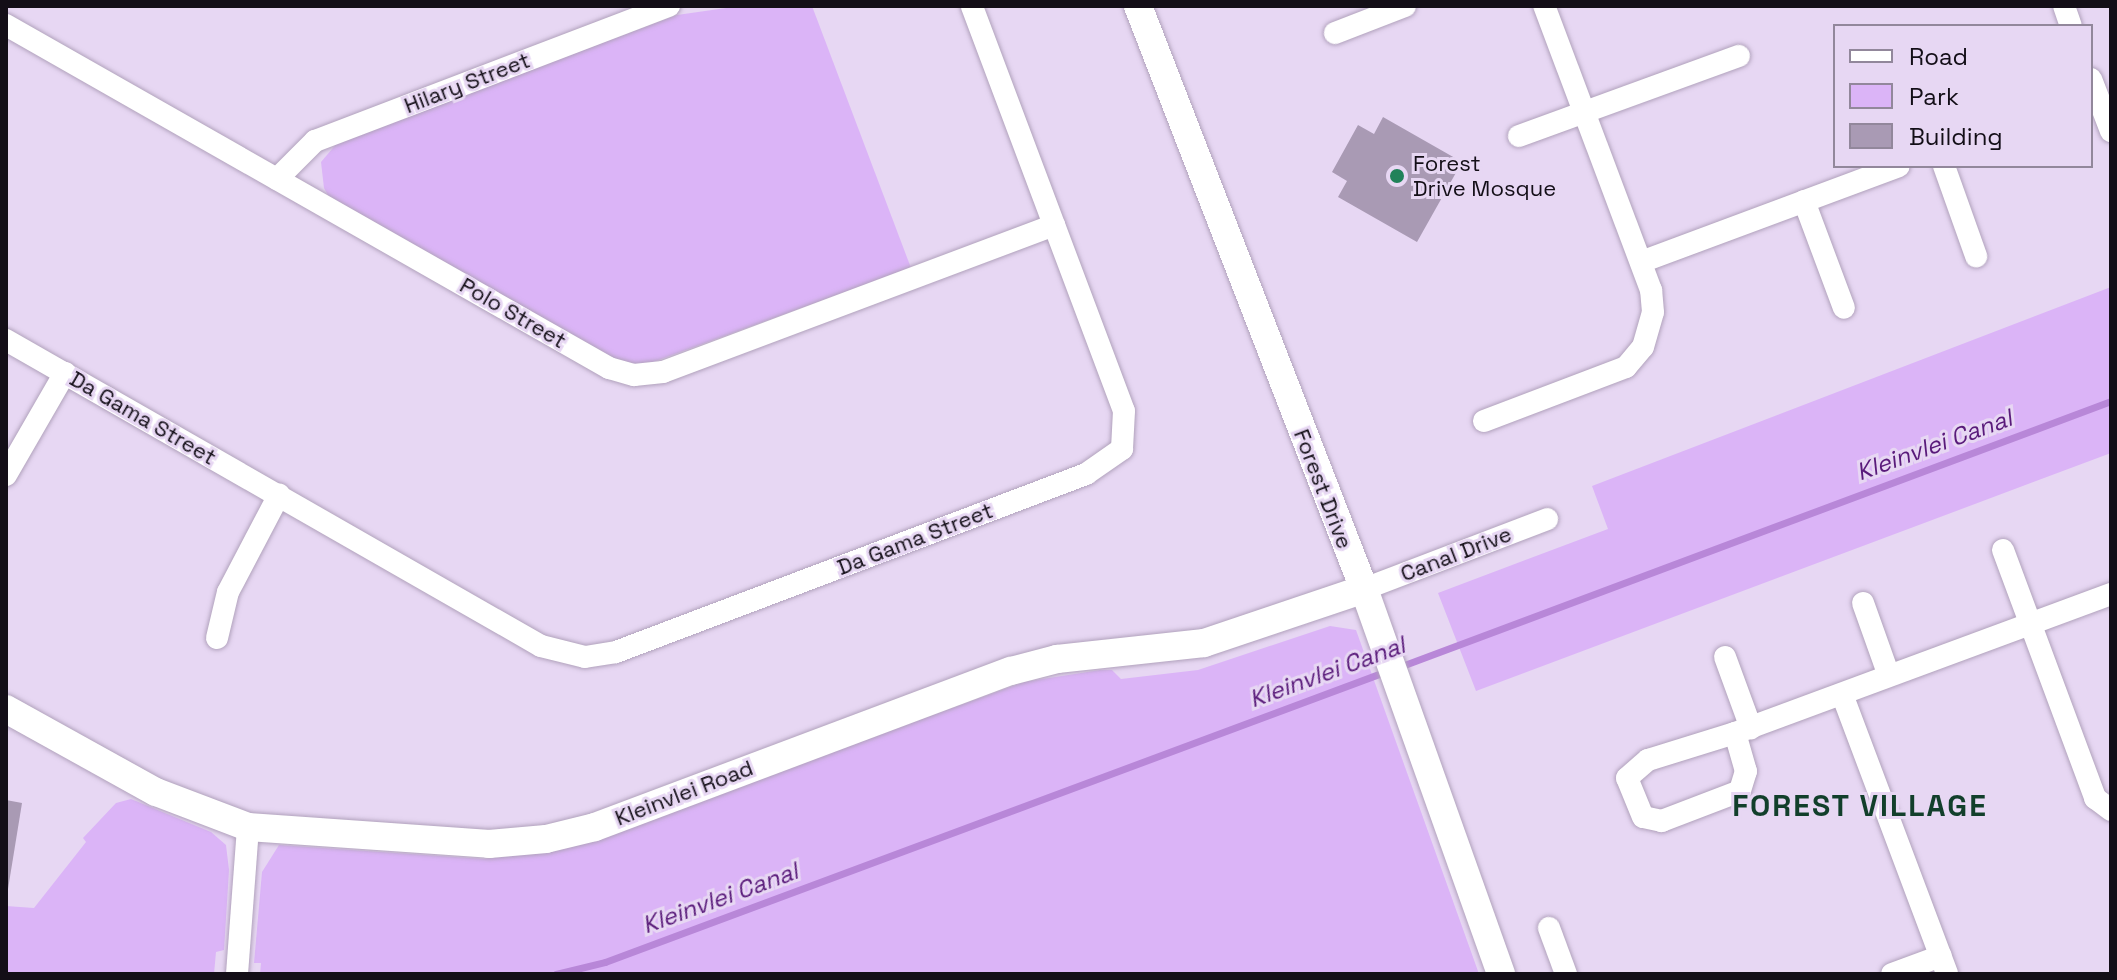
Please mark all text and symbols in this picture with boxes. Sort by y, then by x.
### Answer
legend [1833,24,2093,168]
text: Road [1909,41,1968,72]
street label: Hilary Street [400,47,534,119]
text: Park [1909,81,1959,112]
text: Building [1909,121,2003,152]
place label: Forest Drive Mosque [1413,150,1556,202]
marker: Forest Drive Mosque [1388,167,1406,185]
street label: Polo Street [455,272,571,354]
street label: Da Gama Street [65,365,221,471]
water label: Kleinvlei Canal [1852,403,2016,487]
street label: Forest Drive [1288,425,1358,553]
street label: Da Gama Street [833,497,997,581]
street label: Canal Drive [1397,521,1515,587]
water label: Kleinvlei Canal [1245,630,1409,714]
street label: Kleinvlei Road [611,755,757,831]
district label: FOREST VILLAGE [1732,788,1988,824]
water label: Kleinvlei Canal [638,856,802,940]

